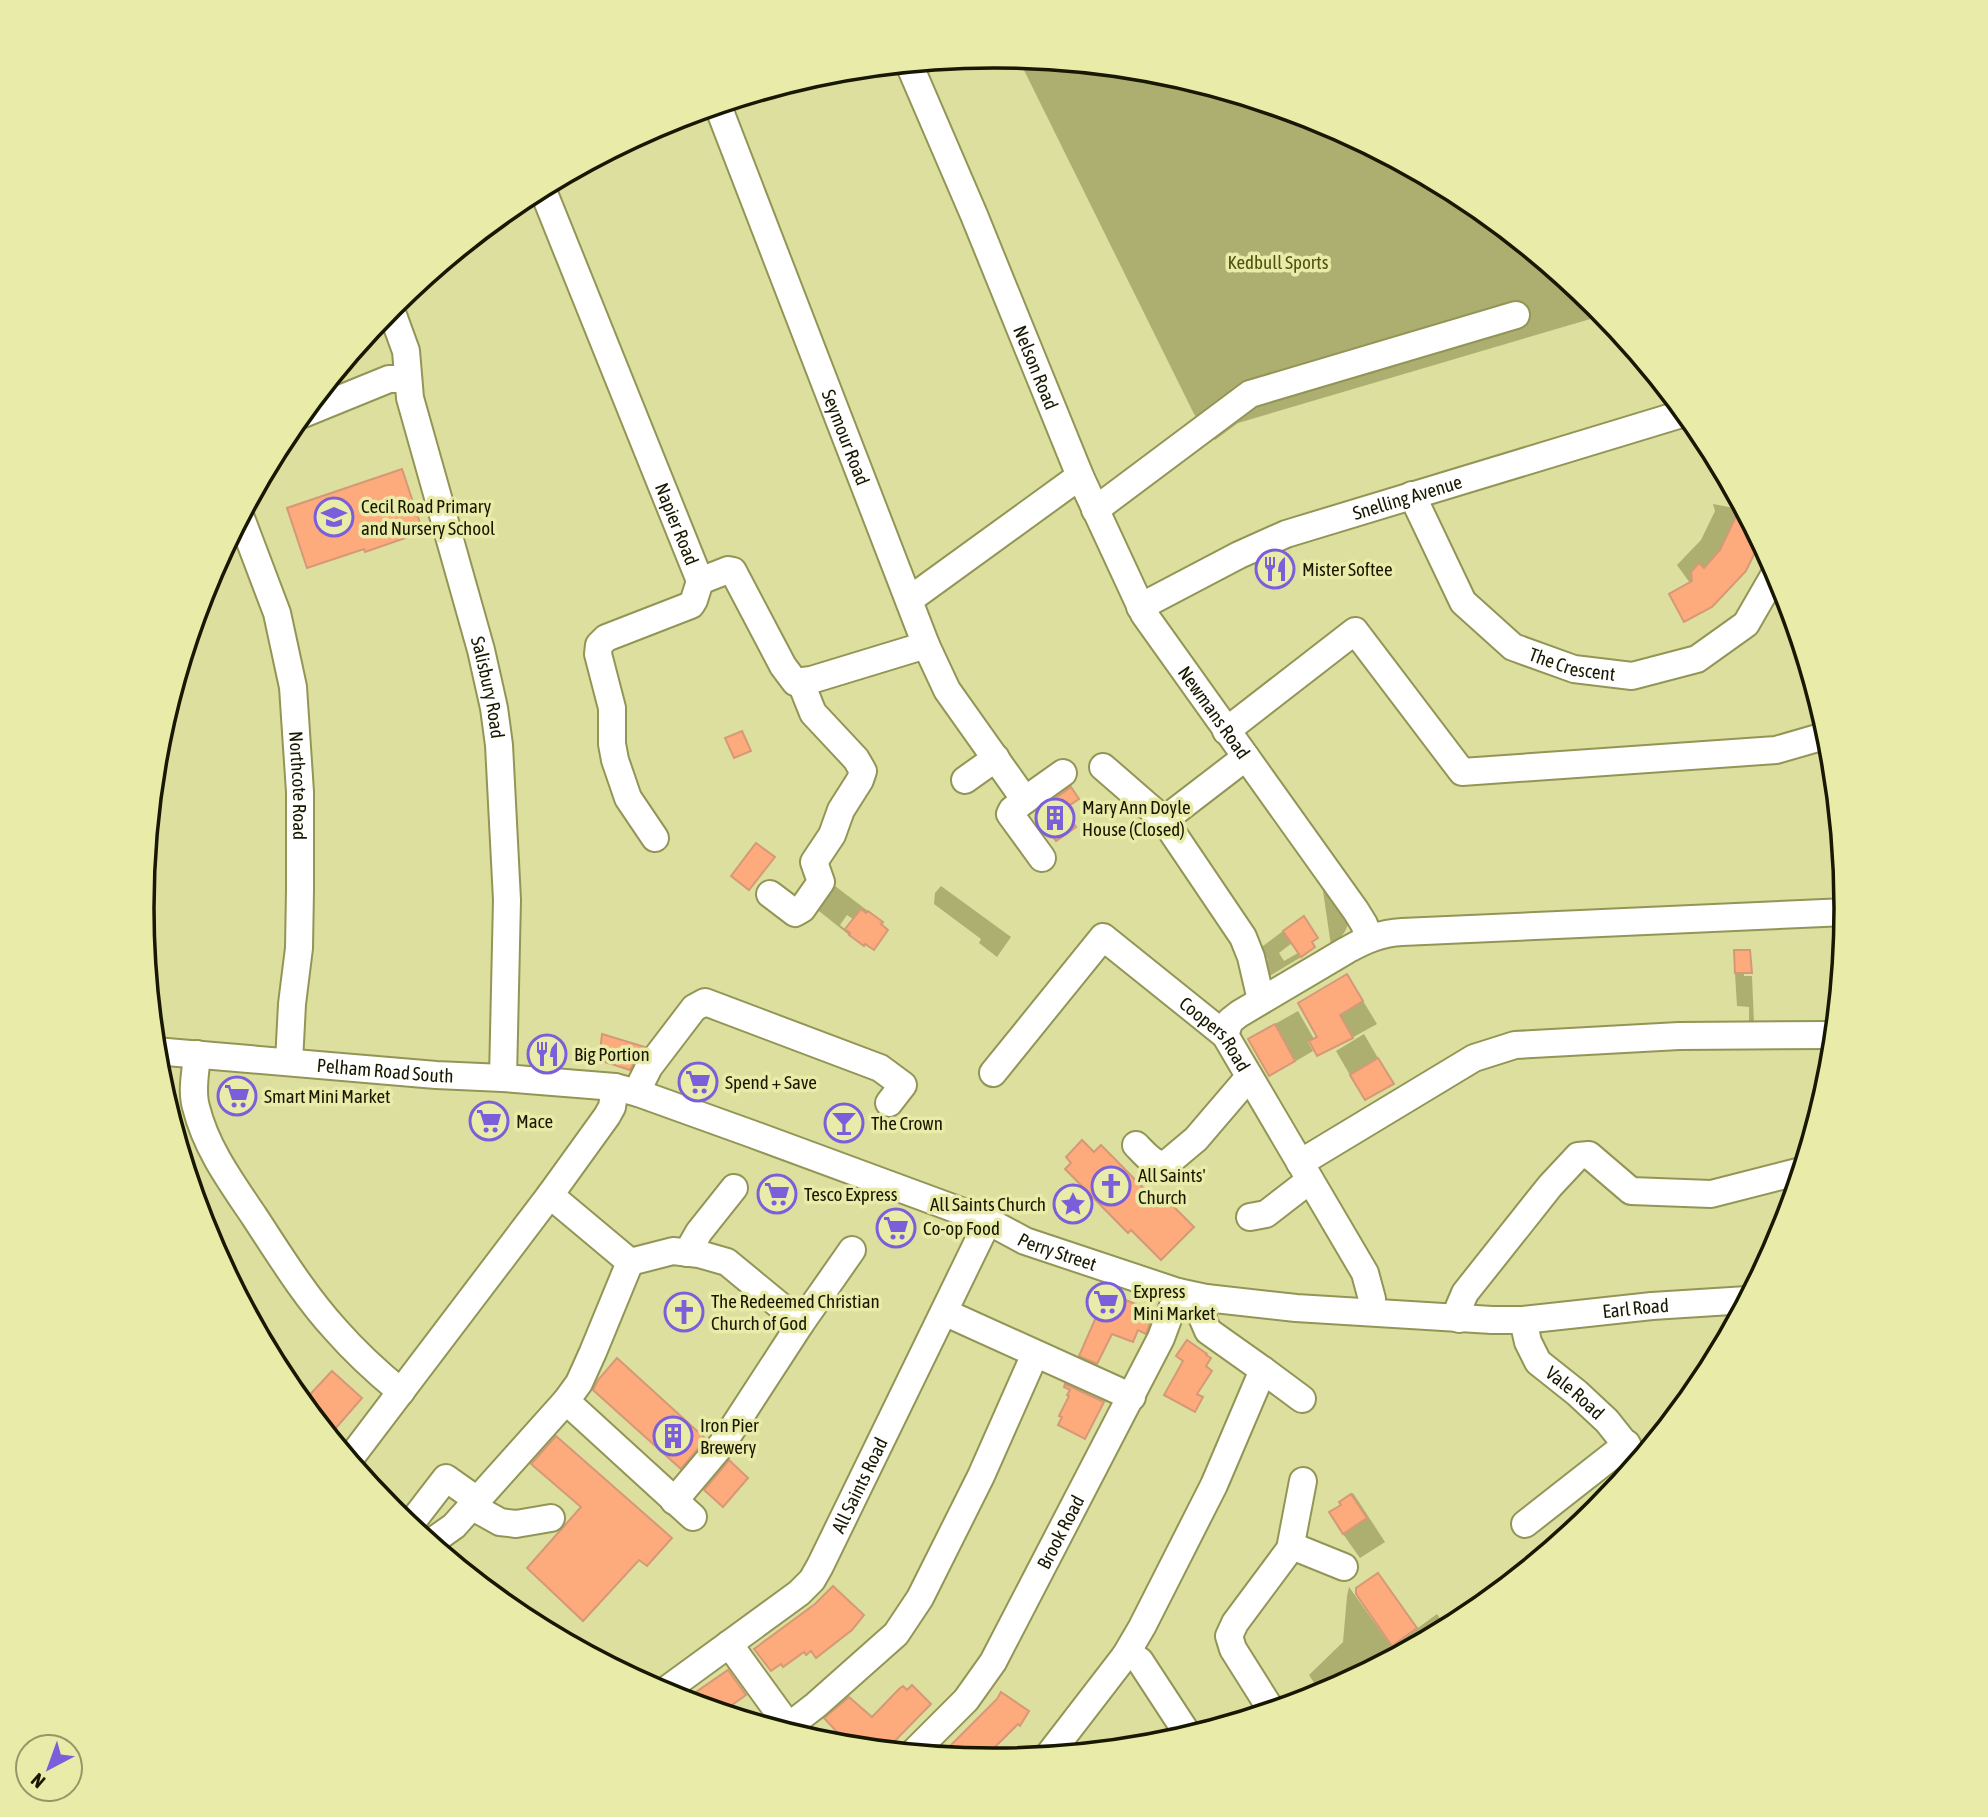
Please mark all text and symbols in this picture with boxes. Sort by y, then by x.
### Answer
park label: Kedbull Sports [1228,251,1329,273]
street label: Nelson Road [1009,322,1063,413]
street label: Seymour Road [817,386,874,488]
street label: Snelling Avenue [1350,470,1464,524]
street label: Napier Road [651,480,703,568]
place label: Cecil Road Primary and Nursery School [361,495,495,539]
school or university icon: Cecil Road Primary and Nursery School [313,496,355,538]
restaurant icon: Mister Softee [1254,548,1296,590]
place label: Mister Softee [1302,558,1393,580]
street label: Salisbury Road [467,634,509,740]
street label: The Crescent [1526,643,1617,685]
street label: Newmans Road [1174,662,1255,763]
street label: Northcote Road [285,730,311,840]
place label: Mary Ann Doyle House (Closed) [1082,796,1191,840]
building icon: Mary Ann Doyle House (Closed) [1034,797,1076,839]
street label: Coopers Road [1175,992,1255,1075]
restaurant icon: Big Portion [526,1033,568,1075]
place label: Big Portion [574,1043,650,1065]
street label: Pelham Road South [316,1054,454,1087]
supermarket icon: Spend + Save [677,1061,719,1103]
place label: Spend + Save [725,1071,817,1093]
supermarket icon: Smart Mini Market [216,1075,258,1117]
place label: Smart Mini Market [264,1085,391,1107]
supermarket icon: Mace [468,1100,510,1142]
bar icon: The Crown [823,1102,865,1144]
place label: Mace [516,1110,553,1132]
place label: The Crown [871,1112,943,1134]
place label: All Saints' Church [1138,1164,1206,1208]
church icon: All Saints' Church [1090,1165,1132,1207]
supermarket icon: Tesco Express [756,1173,798,1215]
place label: Tesco Express [804,1183,898,1205]
place icon: All Saints Church [1052,1183,1094,1225]
place label: All Saints Church [930,1193,1046,1215]
supermarket icon: Co-op Food [875,1207,917,1249]
place label: Co-op Food [923,1217,1000,1239]
street label: Perry Street [1014,1228,1099,1275]
place label: Express Mini Market [1133,1280,1216,1324]
supermarket icon: Express Mini Market [1085,1281,1127,1323]
place label: The Redeemed Christian Church of God [711,1290,880,1334]
church icon: The Redeemed Christian Church of God [663,1291,705,1333]
street label: Earl Road [1601,1294,1669,1322]
street label: Vale Road [1541,1362,1609,1424]
place label: Iron Pier Brewery [700,1414,759,1458]
building icon: Iron Pier Brewery [652,1415,694,1457]
street label: All Saints Road [827,1434,892,1537]
street label: Brook Road [1032,1492,1089,1572]
north arrow [14,1733,84,1803]
text: N [26,1769,49,1793]

